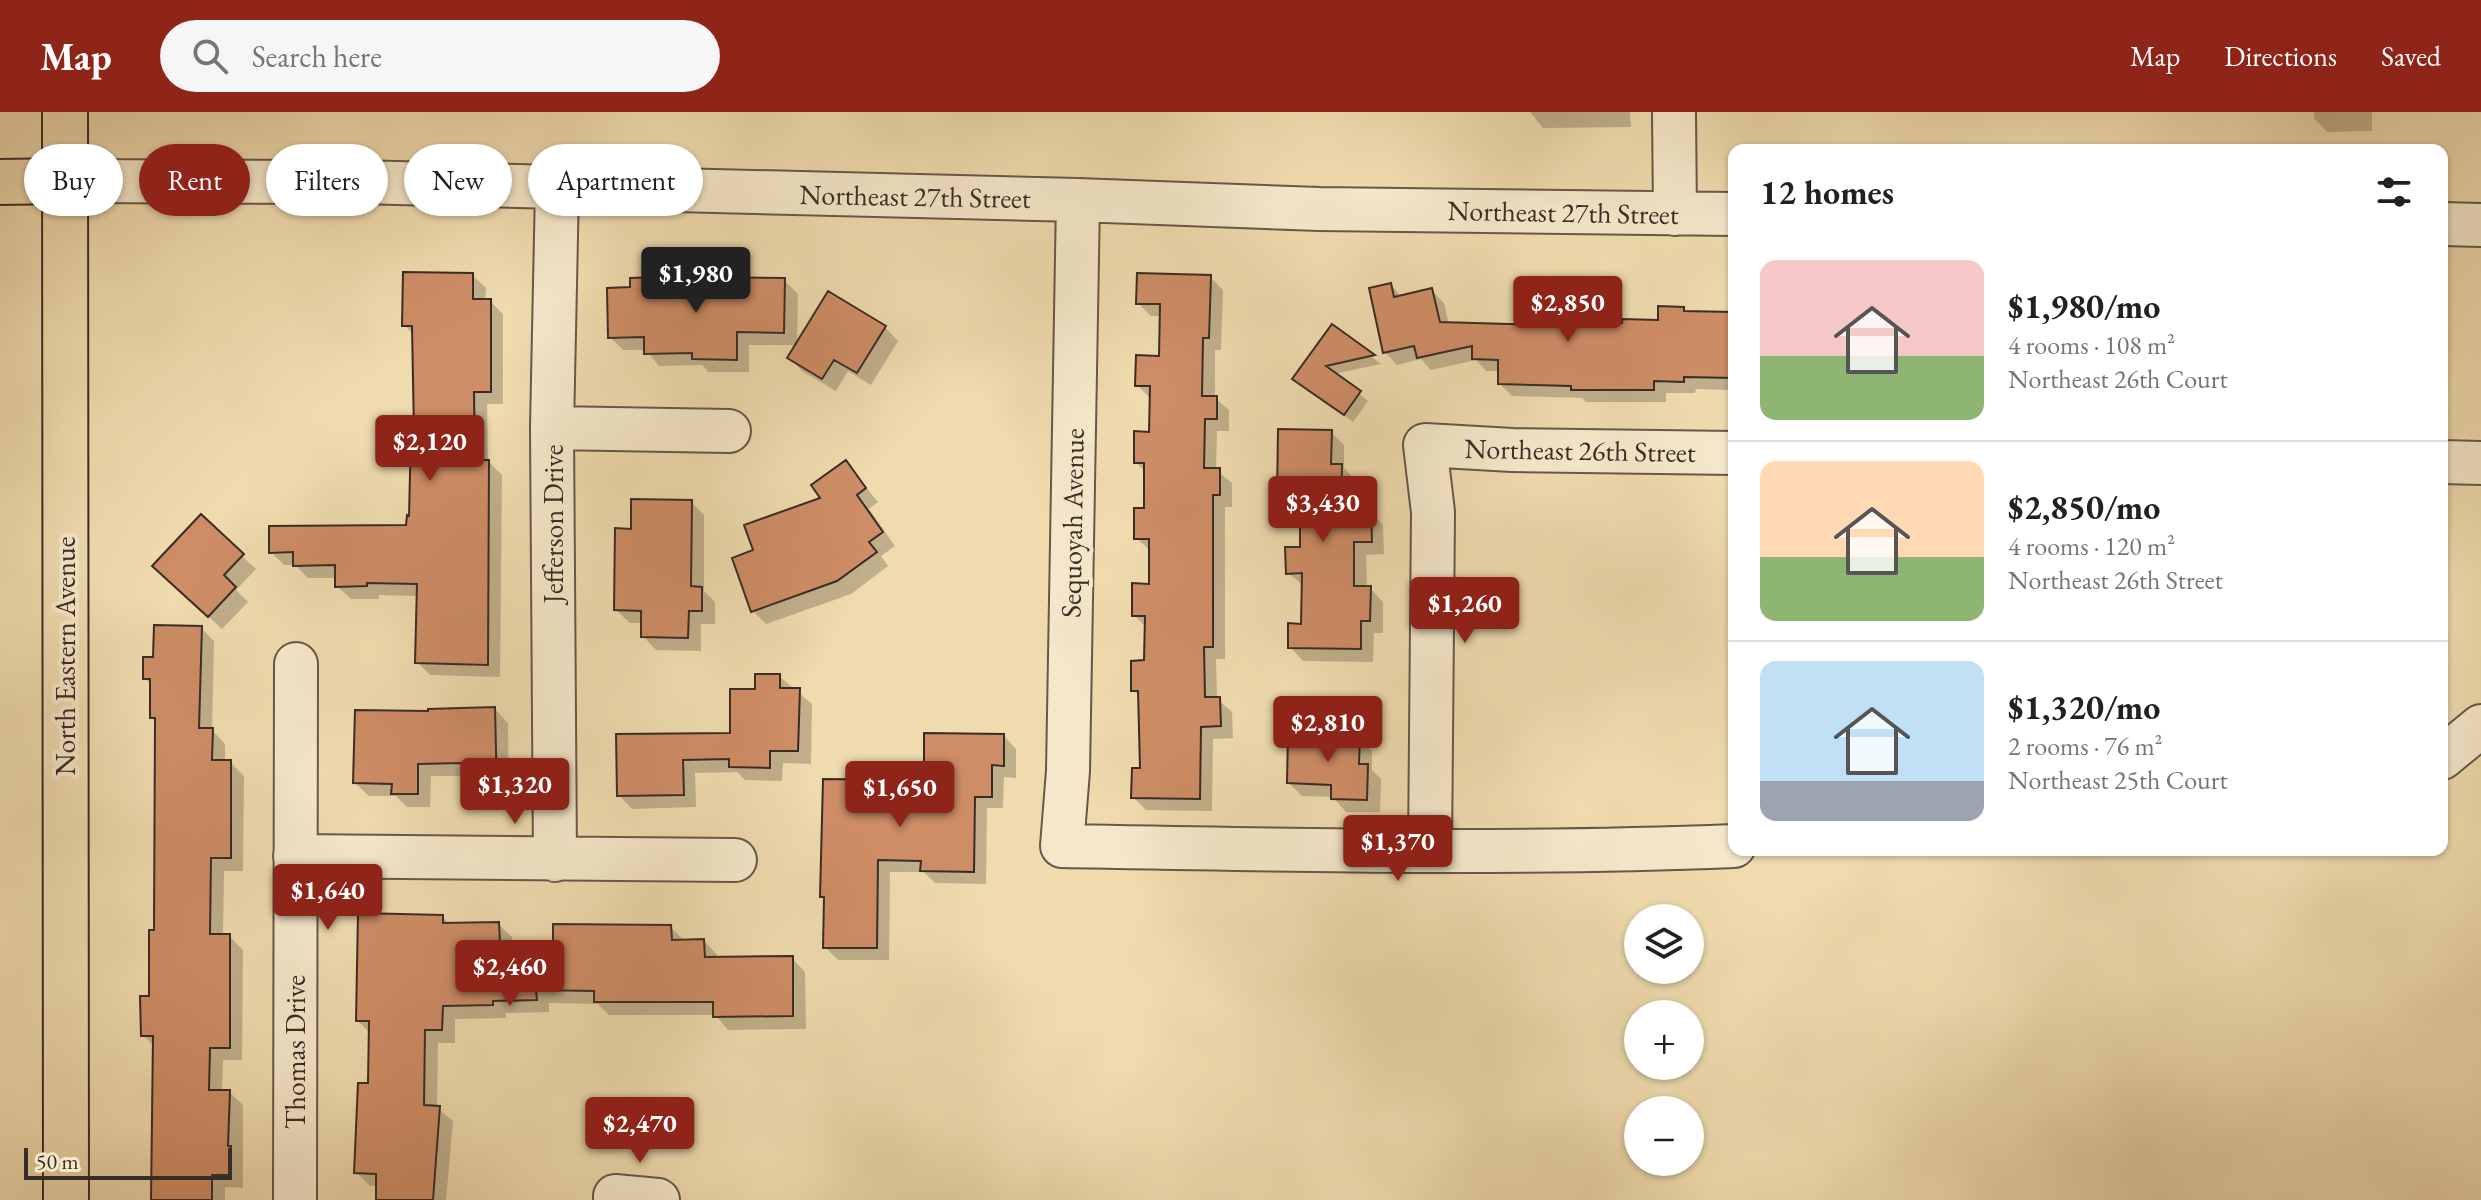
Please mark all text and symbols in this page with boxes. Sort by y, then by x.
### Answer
search box [160,20,720,92]
text: Map [40,32,112,81]
icon: search [188,34,232,78]
text: Search here [252,37,382,76]
text: Map [2130,38,2180,74]
text: Directions [2224,38,2337,74]
text: Saved [2381,38,2441,74]
chip: Buy [24,144,123,216]
chip: Rent [139,144,250,216]
chip: Filters [266,144,388,216]
chip: New [404,144,512,216]
chip: Apartment [528,144,703,216]
text: 12 homes [1760,170,1894,214]
icon: filters [2372,170,2416,214]
street label: Northeast 27th Street [799,176,1031,216]
street label: Northeast 27th Street [1447,192,1679,232]
pin: $1,980 [631,247,761,315]
text: $1,980 [659,256,733,290]
pin: $2,850 [1503,276,1633,344]
text: $1,980/mo [2008,284,2160,328]
text: $2,850 [1531,285,1605,319]
icon: home [1824,292,1920,388]
text: 4 rooms · 108 m² [2008,328,2175,362]
text: Northeast 26th Court [2008,362,2228,396]
pin: $2,120 [365,415,495,483]
text: $2,120 [393,424,467,458]
street label: Sequoyah Avenue [1052,428,1092,618]
street label: Northeast 26th Street [1464,430,1696,470]
street label: Jefferson Drive [535,444,571,606]
pin: $3,430 [1258,476,1388,544]
text: $3,430 [1286,485,1360,519]
text: $2,850/mo [2008,485,2160,529]
icon: home [1824,493,1920,589]
text: 4 rooms · 120 m² [2008,529,2175,563]
street label: North Eastern Avenue [47,536,83,776]
text: Northeast 26th Street [2008,563,2223,597]
pin: $1,260 [1400,577,1530,645]
text: $1,260 [1428,586,1502,620]
text: $1,320/mo [2008,685,2160,729]
icon: home [1824,693,1920,789]
pin: $2,810 [1263,696,1393,764]
text: $2,810 [1291,705,1365,739]
text: 2 rooms · 76 m² [2008,729,2163,763]
pin: $1,320 [450,758,580,826]
pin: $1,650 [835,761,965,829]
text: Northeast 25th Court [2008,763,2228,797]
text: $1,320 [478,767,552,801]
text: $1,650 [863,770,937,804]
pin: $1,370 [1333,815,1463,883]
text: $1,370 [1361,824,1435,858]
pin: $1,640 [263,864,393,932]
text: $1,640 [291,873,365,907]
map controls [1624,904,1704,1176]
button: layers [1624,904,1704,984]
pin: $2,460 [445,940,575,1008]
text: $2,460 [473,949,547,983]
street label: Thomas Drive [277,975,313,1129]
button: + [1624,1000,1704,1080]
button: − [1624,1096,1704,1176]
pin: $2,470 [575,1097,705,1165]
text: $2,470 [603,1106,677,1140]
scale bar [24,1144,232,1180]
text: 50 m [36,1147,79,1176]

